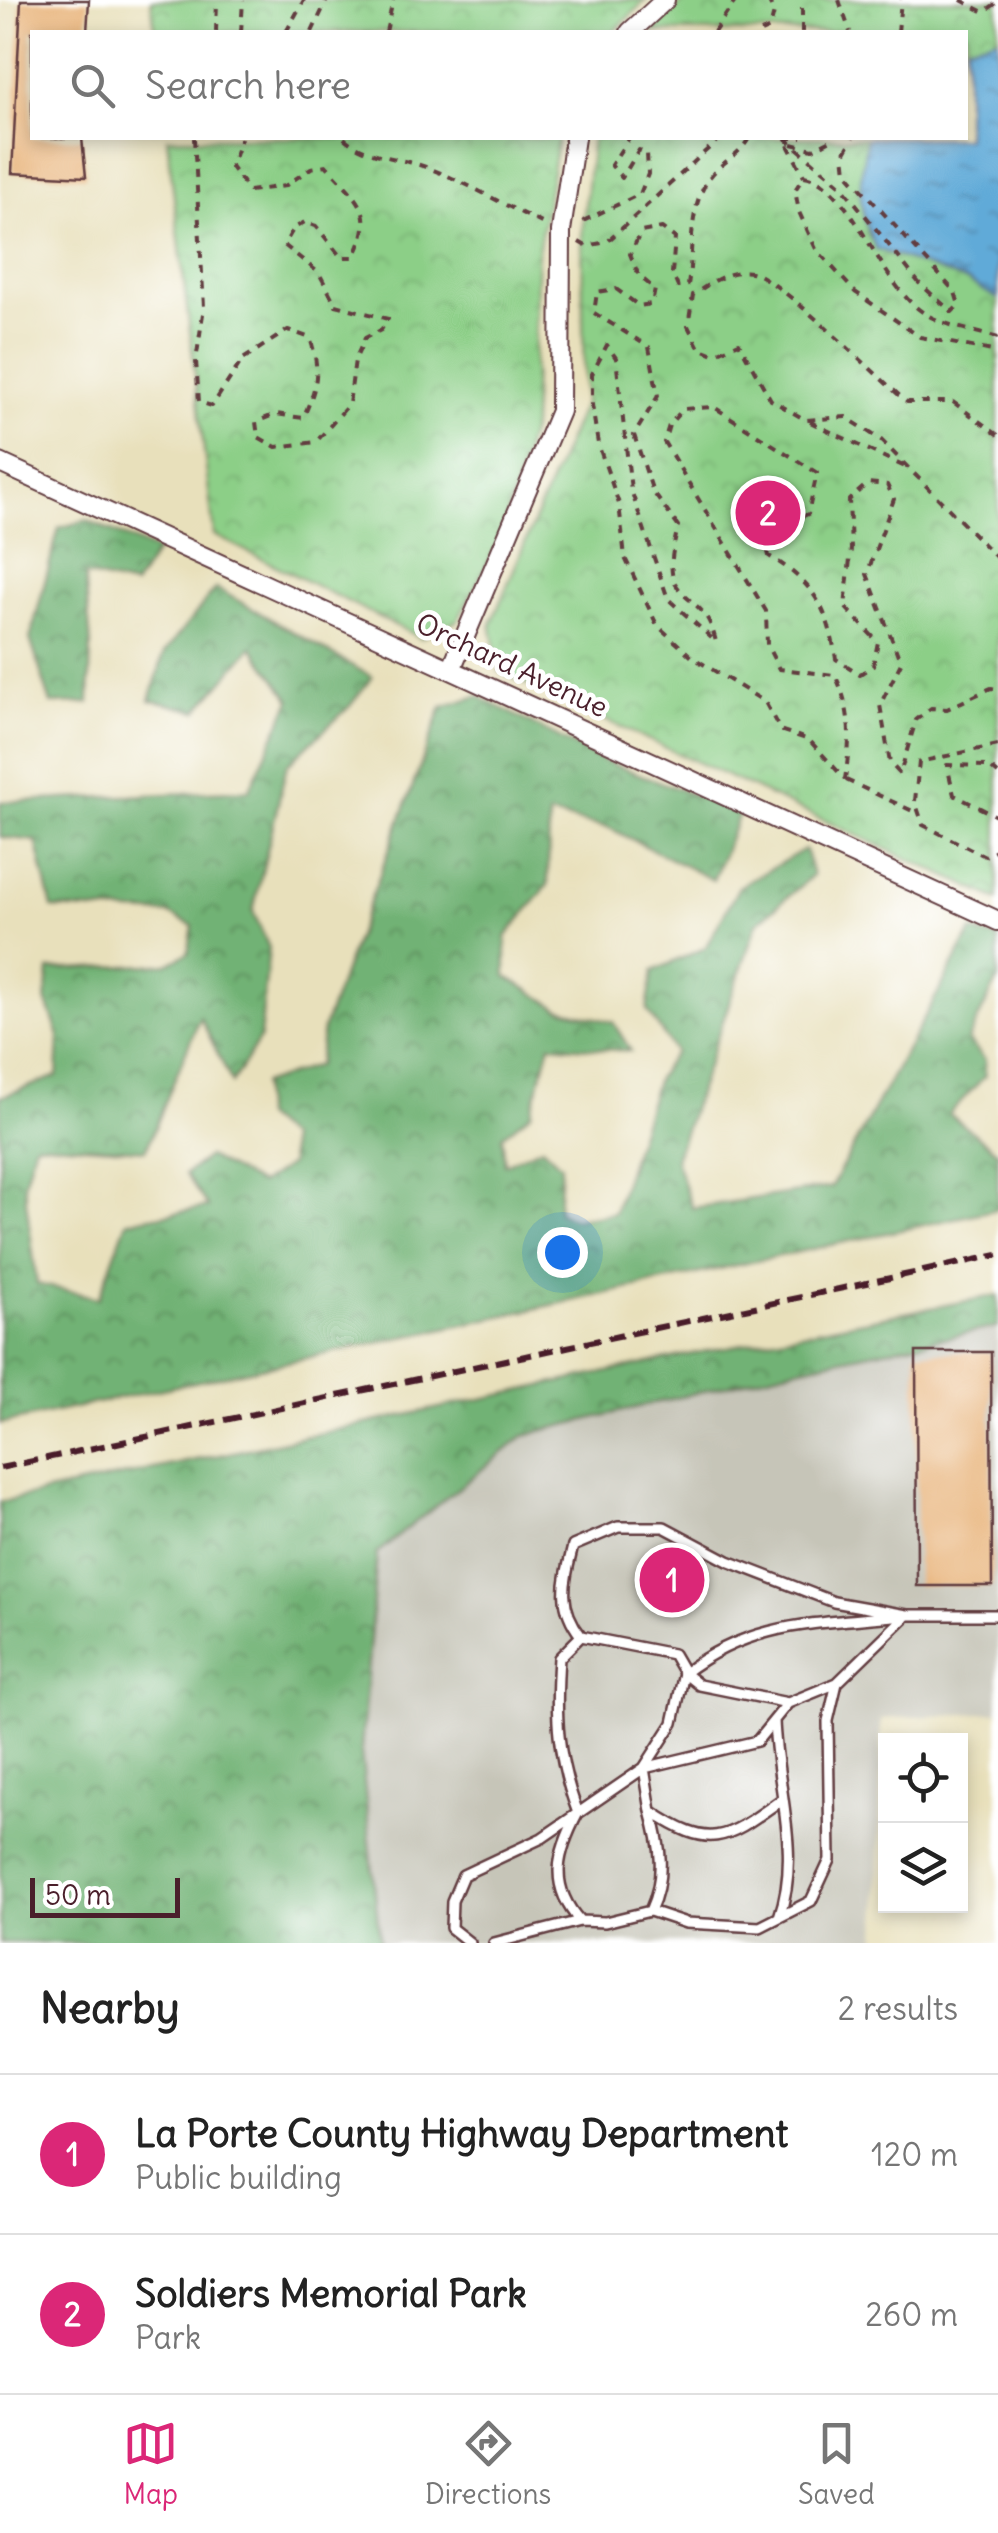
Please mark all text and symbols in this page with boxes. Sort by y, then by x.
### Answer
search box [30,30,968,140]
icon: search [65,58,120,113]
text: Search here [145,62,351,109]
pin: 2 [736,476,800,550]
street label: Orchard Avenue [410,605,614,725]
your location [537,1227,588,1278]
pin: 1 [640,1542,704,1618]
map controls [878,1733,968,1913]
button: locate [878,1733,968,1823]
button: layers [878,1823,968,1913]
scale bar [30,1873,180,1918]
text: 50 m [45,1877,111,1913]
text: Nearby [40,1982,179,2034]
text: 2 results [838,1988,958,2029]
text: La Porte County Highway Department [135,2110,788,2157]
text: 1 [66,2134,79,2175]
text: 120 m [871,2134,958,2175]
text: Public building [135,2157,342,2198]
text: Soldiers Memorial Park [135,2270,527,2317]
text: 2 [64,2294,81,2335]
text: 260 m [865,2294,958,2335]
text: Park [135,2317,201,2358]
tab: Map [123,2416,178,2512]
tab: Directions [425,2416,551,2512]
tab: Saved [798,2416,875,2512]

